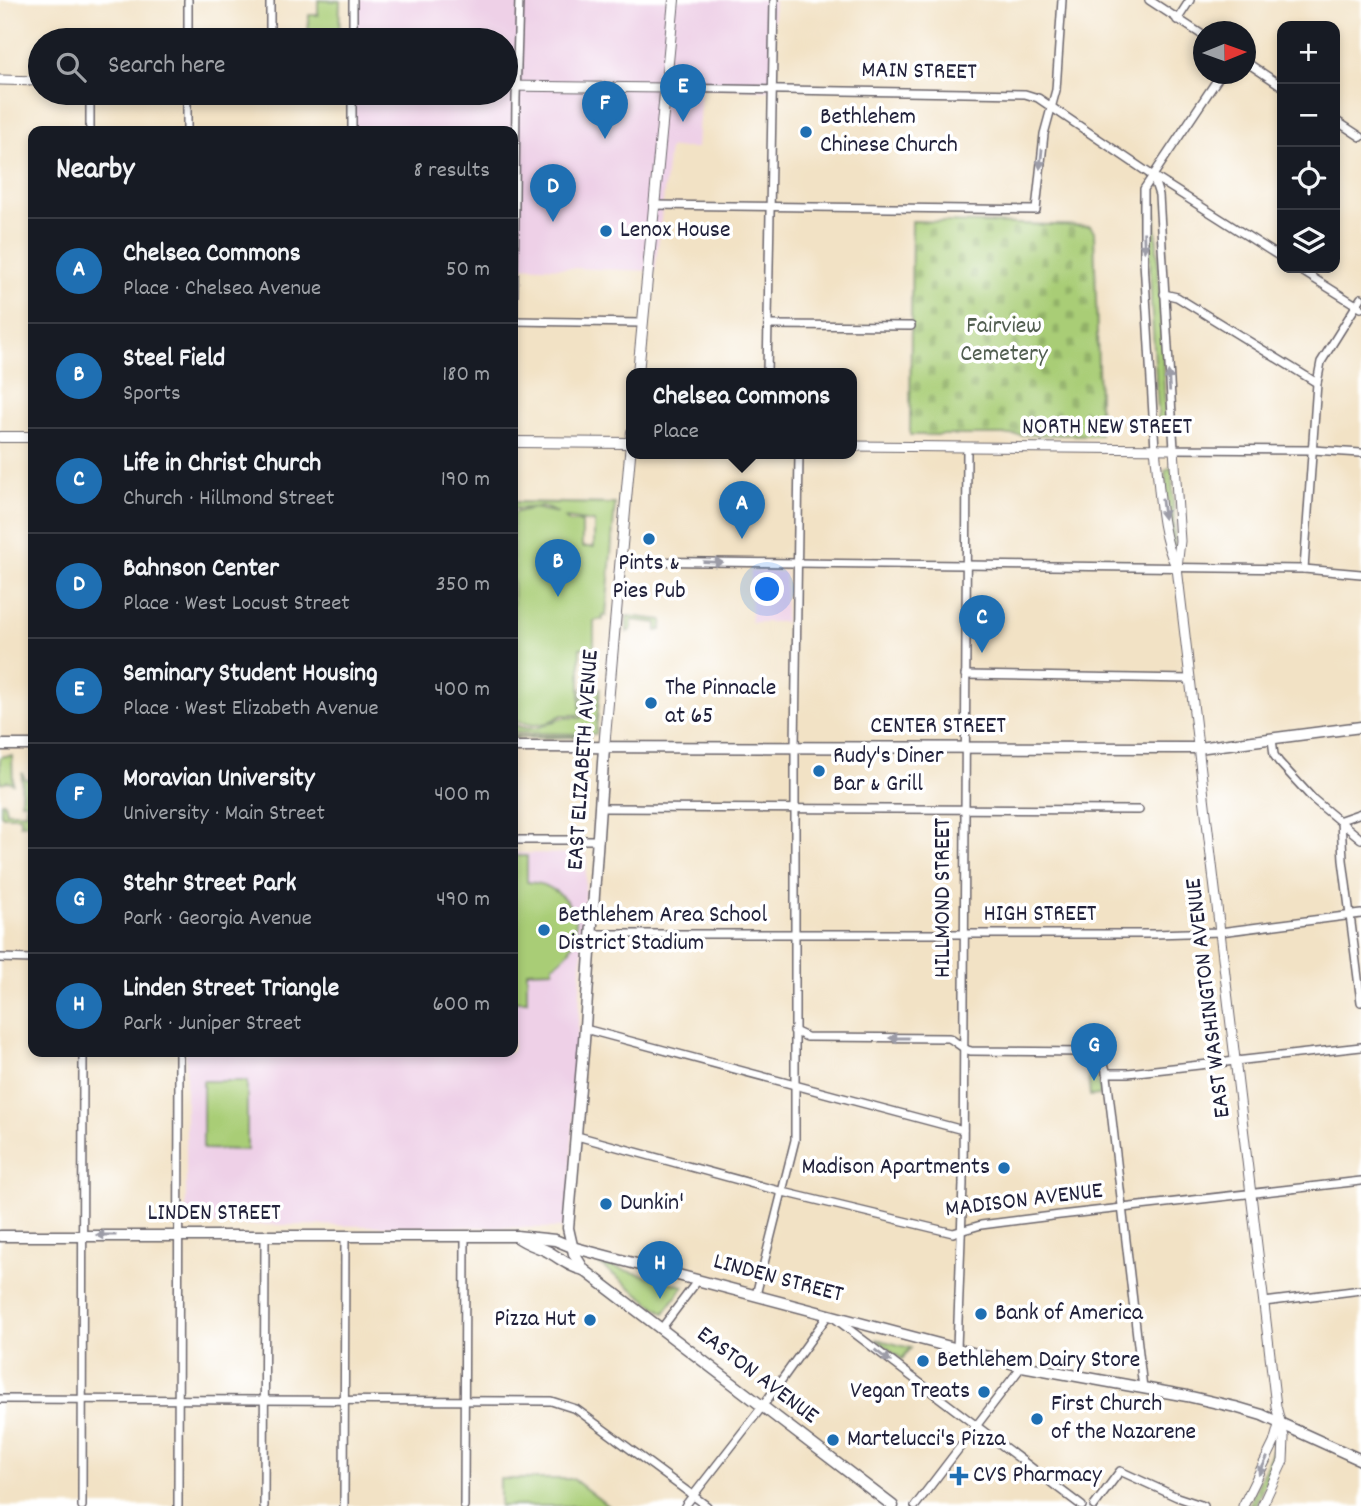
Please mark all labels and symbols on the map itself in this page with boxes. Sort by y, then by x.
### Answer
north arrow [1193,21,1256,84]
street label: MAIN STREET [861,54,977,90]
pin: E [660,64,706,122]
pin: F [582,81,628,139]
place label: Bethlehem Chinese Church [820,101,958,163]
marker: Bethlehem Chinese Church [798,124,814,140]
one-way arrow [1035,148,1046,170]
pin: D [530,164,576,222]
place label: Lenox House [620,214,731,248]
marker: Lenox House [598,223,614,239]
one-way arrow [1138,231,1149,253]
park label: Fairview Cemetery [960,310,1049,372]
one-way arrow [1164,370,1175,392]
street label: NORTH NEW STREET [1022,411,1192,445]
pin: A [719,481,765,539]
one-way arrow [1157,499,1168,521]
marker: Pints & Pies Pub [641,531,657,547]
pin: B [535,539,581,597]
place label: Pints & Pies Pub [612,547,686,609]
one-way arrow [703,556,725,568]
your location [750,572,784,606]
pin: C [959,595,1005,653]
street label: EAST ELIZABETH AVENUE [559,648,609,871]
place label: The Pinnacle at 65 [665,672,776,734]
marker: The Pinnacle at 65 [643,695,659,711]
street label: CENTER STREET [870,710,1006,744]
place label: Rudy's Diner Bar & Grill [833,740,944,802]
marker: Rudy's Diner Bar & Grill [811,763,827,779]
street label: HILLMOND STREET [927,818,961,978]
street label: EAST WASHINGTON AVENUE [1177,876,1241,1120]
street label: HIGH STREET [984,898,1097,932]
place label: Bethlehem Area School District Stadium [558,899,767,961]
marker: Bethlehem Area School District Stadium [536,922,552,938]
pin: G [1071,1023,1117,1081]
one-way arrow [888,1032,910,1044]
place label: Madison Apartments [801,1151,990,1185]
marker: Madison Apartments [996,1160,1012,1176]
street label: MADISON AVENUE [943,1174,1105,1228]
place label: Dunkin' [620,1187,684,1221]
marker: Dunkin' [598,1196,614,1212]
street label: LINDEN STREET [147,1197,281,1231]
one-way arrow [95,1229,117,1241]
pin: H [637,1241,683,1299]
street label: LINDEN STREET [709,1245,847,1313]
place label: Bank of America [995,1297,1144,1331]
place label: Pizza Hut [494,1303,576,1337]
marker: Bank of America [973,1306,989,1322]
marker: Pizza Hut [582,1312,598,1328]
street label: EASTON AVENUE [689,1319,825,1433]
place label: Bethlehem Dairy Store [937,1344,1140,1378]
one-way arrow [874,1348,892,1363]
marker: Bethlehem Dairy Store [915,1353,931,1369]
place label: Vegan Treats [850,1375,970,1409]
marker: Vegan Treats [976,1384,992,1400]
place label: First Church of the Nazarene [1051,1388,1196,1450]
marker: First Church of the Nazarene [1029,1411,1045,1427]
place label: Martelucci's Pizza [847,1423,1006,1457]
marker: Martelucci's Pizza [825,1432,841,1448]
one-way arrow [1257,1456,1268,1476]
place label: CVS Pharmacy [973,1459,1103,1493]
marker: CVS Pharmacy [951,1468,967,1484]

